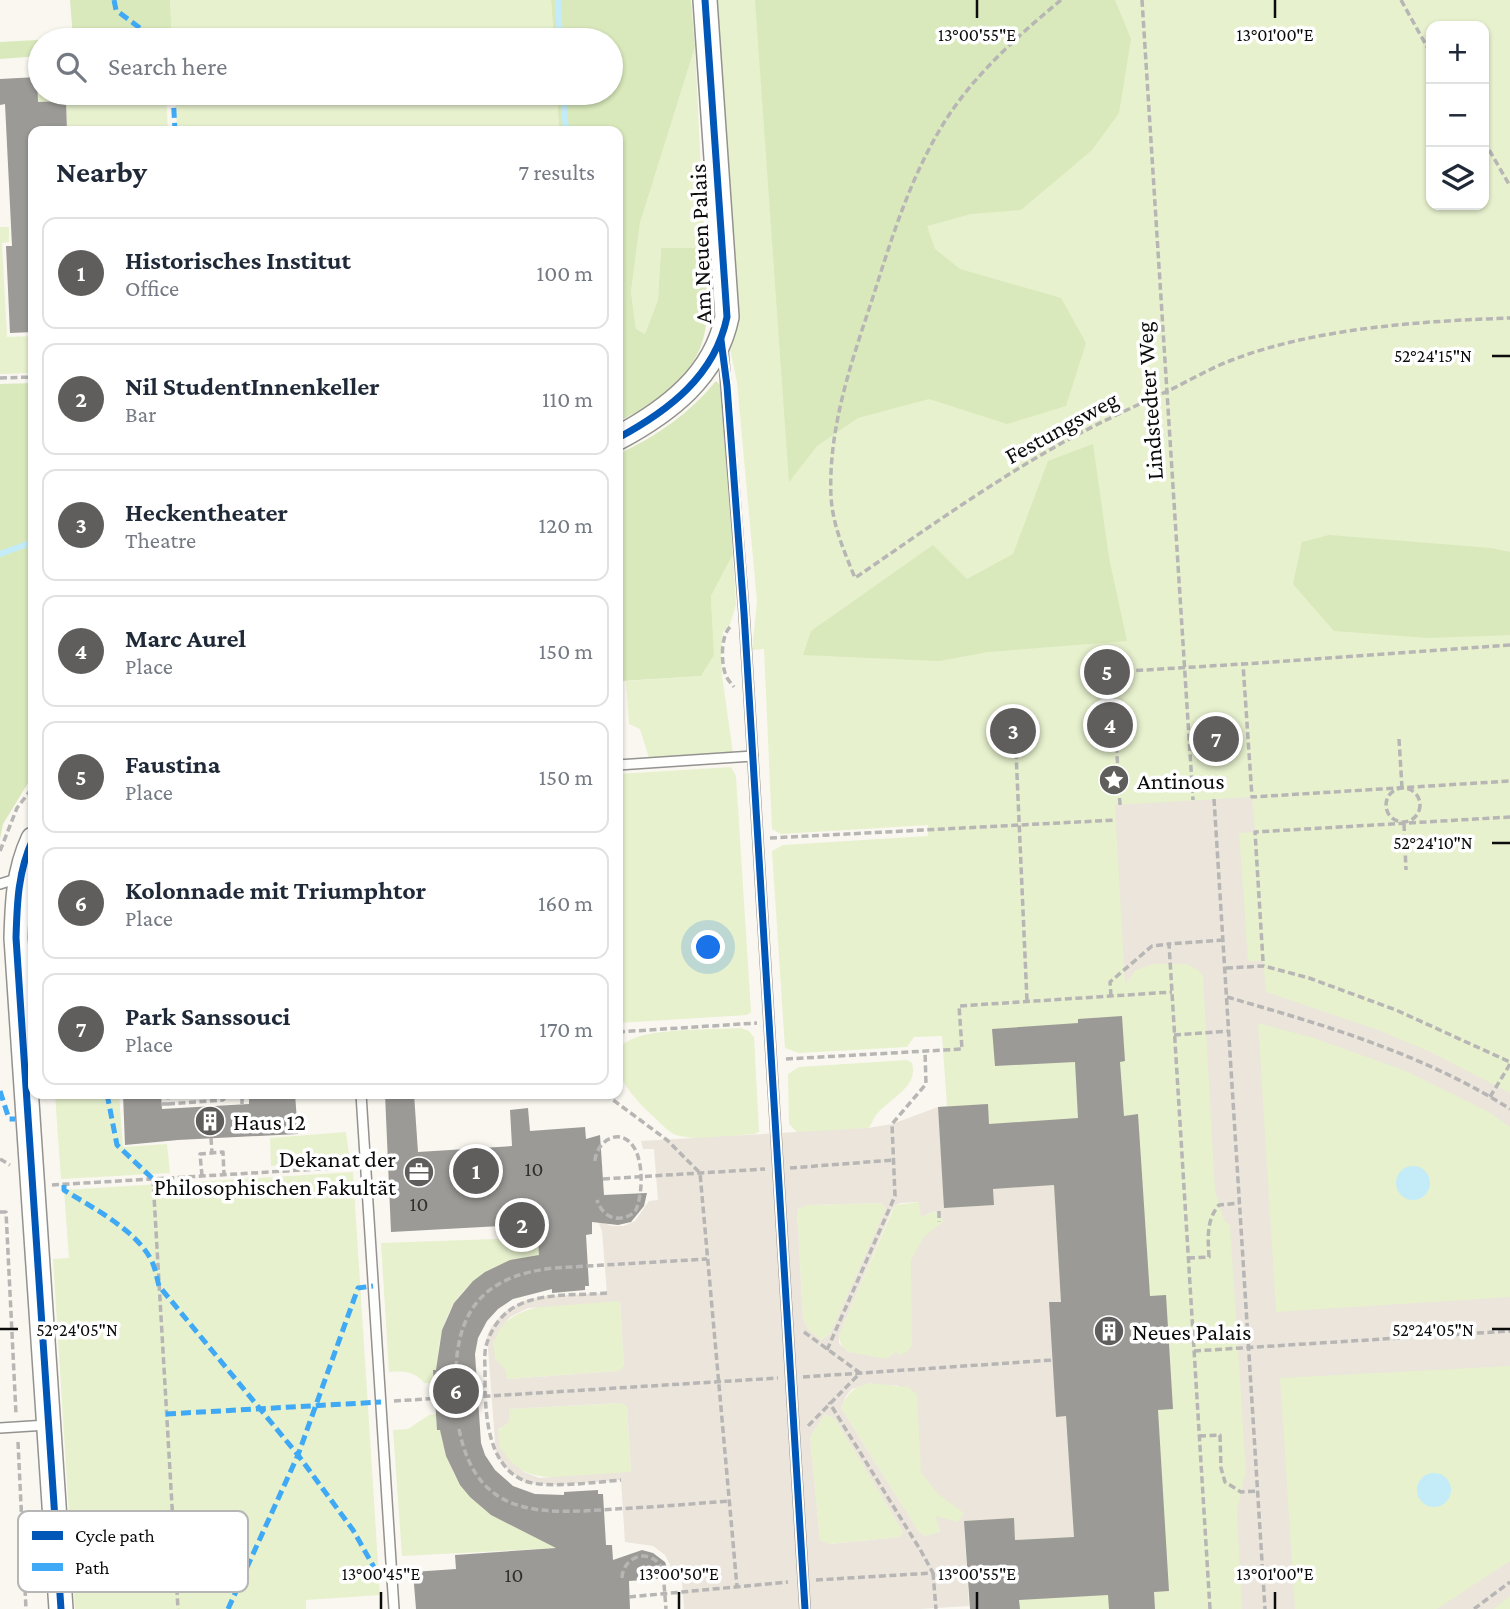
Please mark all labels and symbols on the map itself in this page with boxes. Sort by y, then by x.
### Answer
text: 13°00'55"E [938,25,1016,45]
text: 13°01'00"E [1237,25,1314,45]
street label: Am Neuen Palais [684,163,716,325]
street label: Lindstedter Weg [1130,321,1168,481]
text: 52°24'15"N [1394,346,1472,366]
street label: Festungsweg [1000,385,1123,469]
pin: 5 [1084,646,1130,698]
pin: 4 [1087,699,1133,751]
pin: 3 [990,705,1036,757]
pin: 7 [1193,713,1239,765]
place icon: Antinous [1097,763,1131,797]
place label: Antinous [1137,767,1225,794]
text: 52°24'10"N [1393,833,1473,853]
your location [691,930,725,964]
building icon: Haus 12 [193,1104,227,1138]
place label: Haus 12 [233,1108,306,1135]
place label: Dekanat der Philosophischen Fakultät [154,1145,397,1200]
pin: 1 [453,1145,499,1197]
office icon: Dekanat der Philosophischen Fakultät [402,1155,436,1189]
house number: 10 [525,1157,543,1181]
house number: 10 [410,1192,428,1216]
pin: 2 [499,1199,545,1251]
building icon: Neues Palais [1092,1314,1126,1348]
place label: Neues Palais [1132,1318,1251,1345]
text: 52°24'05"N [36,1320,118,1340]
text: 52°24'05"N [1392,1320,1474,1340]
pin: 6 [433,1365,479,1417]
legend [18,1511,248,1592]
text: Cycle path [75,1525,155,1546]
text: Path [75,1557,110,1578]
house number: 10 [505,1563,523,1587]
text: 13°00'45"E [342,1564,420,1584]
text: 13°00'50"E [639,1564,719,1584]
text: 13°00'55"E [938,1564,1016,1584]
text: 13°01'00"E [1237,1564,1314,1584]

